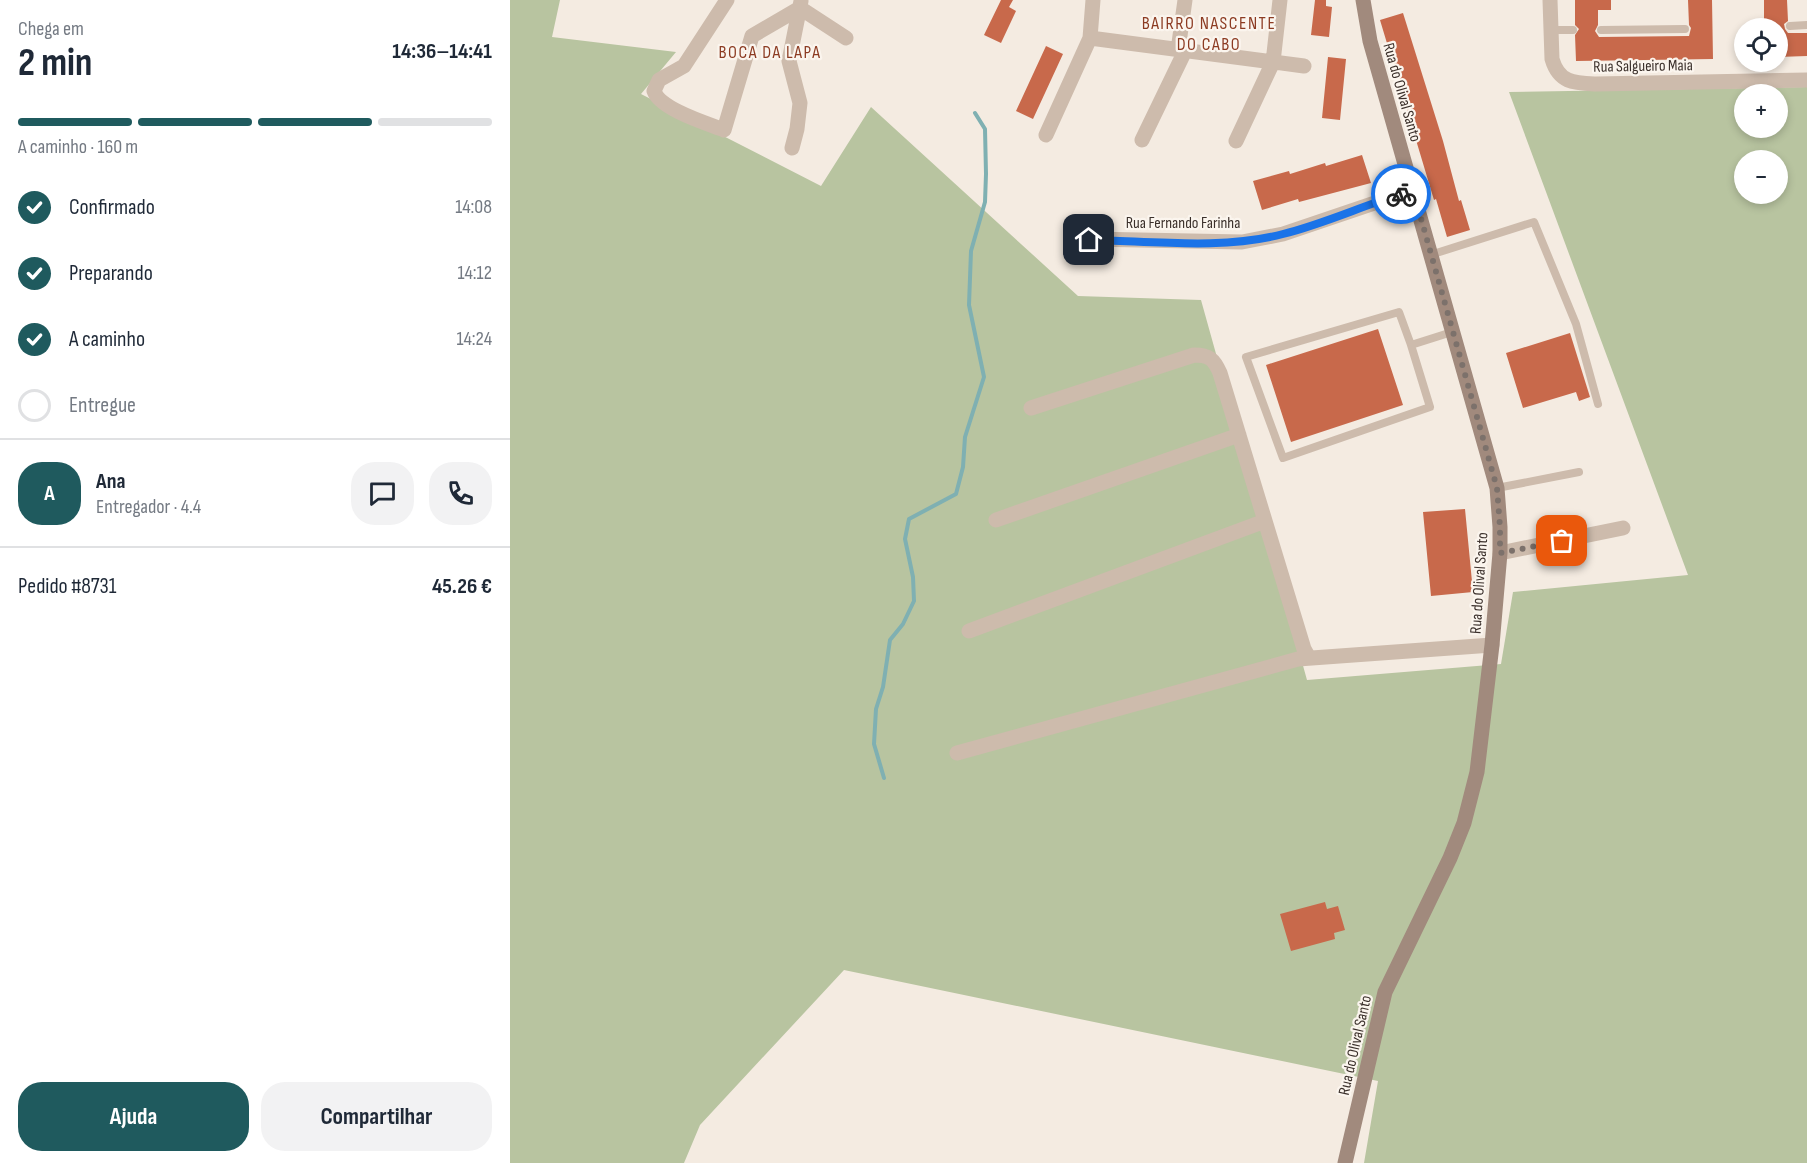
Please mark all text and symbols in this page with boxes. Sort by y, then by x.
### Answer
district label: BAIRRO NASCENTE DO CABO [1142,13,1276,55]
text: Chega em [18,17,84,41]
map controls [1734,18,1788,204]
button: locate [1734,18,1788,72]
text: 14:36–14:41 [392,38,492,65]
text: 2 min [18,40,92,87]
street label: Rua do Olival Santo [1378,41,1425,144]
district label: BOCA DA LAPA [719,42,821,63]
street label: Rua Salgueiro Maia [1593,56,1693,77]
button: + [1734,84,1788,138]
text: A caminho · 160 m [18,135,138,159]
button: − [1734,150,1788,204]
courier [1371,164,1431,224]
icon: bike [1385,178,1418,211]
icon: check [18,191,51,224]
text: Confirmado [69,194,155,221]
text: 14:08 [455,195,492,219]
pin [1063,214,1114,265]
street label: Rua Fernando Farinha [1126,214,1240,233]
icon: home [1072,223,1105,256]
icon: check [18,257,51,290]
text: Preparando [69,260,153,287]
text: 14:12 [457,261,492,285]
icon: check [18,323,51,356]
text: A caminho [69,326,145,353]
text: 14:24 [456,327,492,351]
text: Entregue [69,392,136,419]
button: chat [351,462,414,525]
button: phone [429,462,492,525]
text: Ana [96,468,126,495]
text: A [44,480,55,507]
text: Entregador · 4.4 [96,495,201,519]
pin [1536,515,1587,566]
icon: bag [1545,524,1578,557]
street label: Rua do Olival Santo [1466,532,1493,635]
text: Pedido #8731 [18,573,117,600]
text: 45.26 € [432,573,492,600]
street label: Rua do Olival Santo [1335,994,1376,1097]
button: Ajuda [18,1082,249,1151]
button: Compartilhar [261,1082,492,1151]

